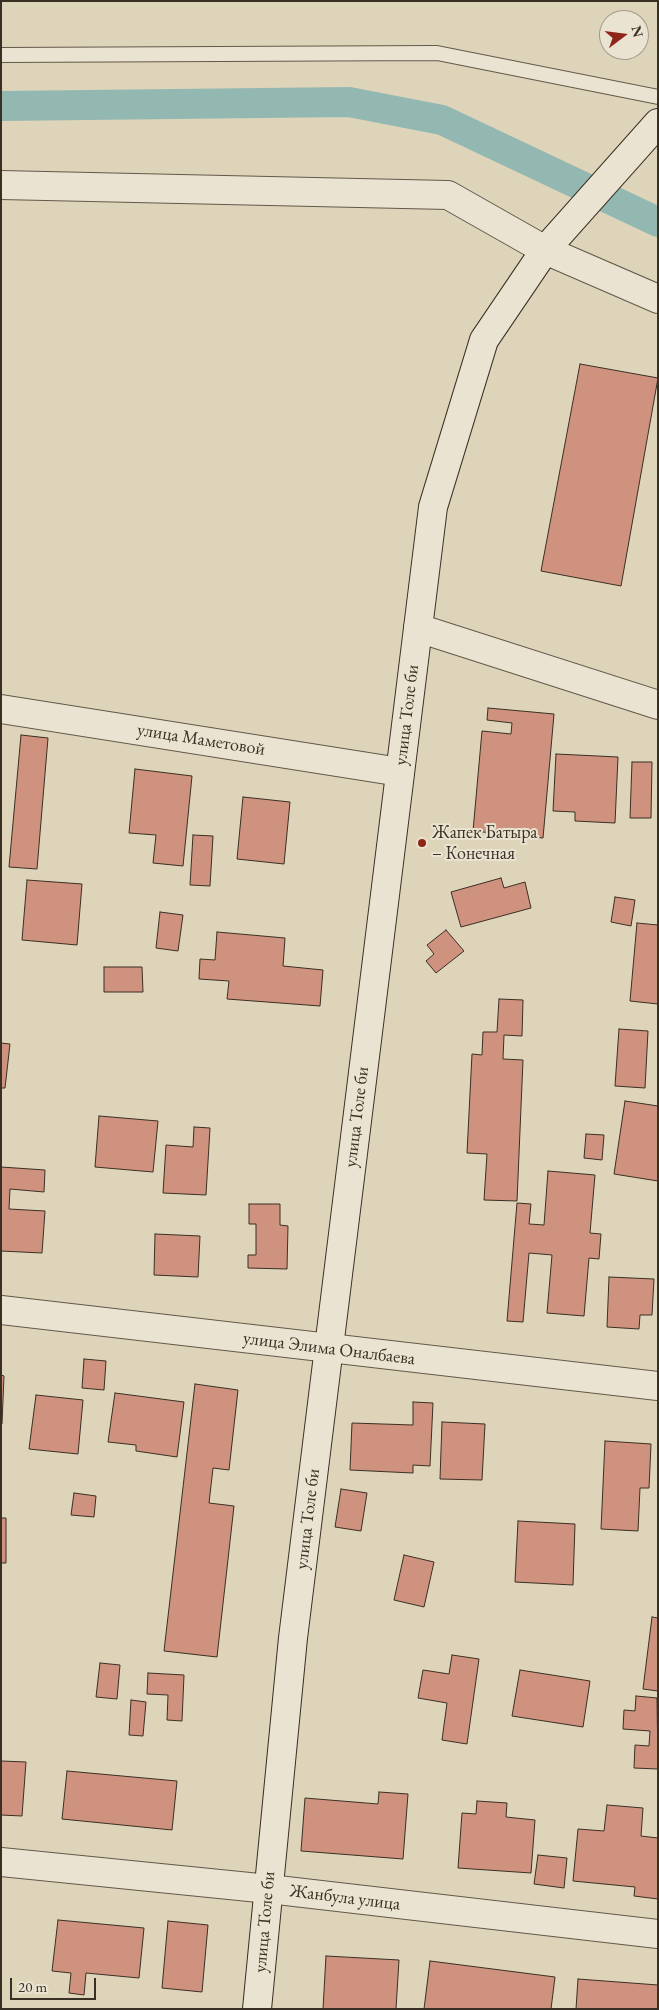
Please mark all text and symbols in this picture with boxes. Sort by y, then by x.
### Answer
north arrow [599,10,649,60]
text: N [627,24,648,39]
street label: улица Толе би [390,663,424,767]
street label: улица Маметовой [135,719,267,761]
place label: Жапек Батыра – Конечная [432,822,537,864]
marker: Жапек Батыра – Конечная [416,837,428,849]
street label: улица Толе би [340,1065,374,1169]
street label: улица Элима Оналбаева [242,1328,416,1370]
street label: улица Толе би [291,1467,325,1571]
street label: улица Толе би [250,1870,280,1974]
street label: Жанбула улица [288,1881,402,1915]
scale bar [12,1968,99,2000]
text: 20 m [18,1977,47,1996]

